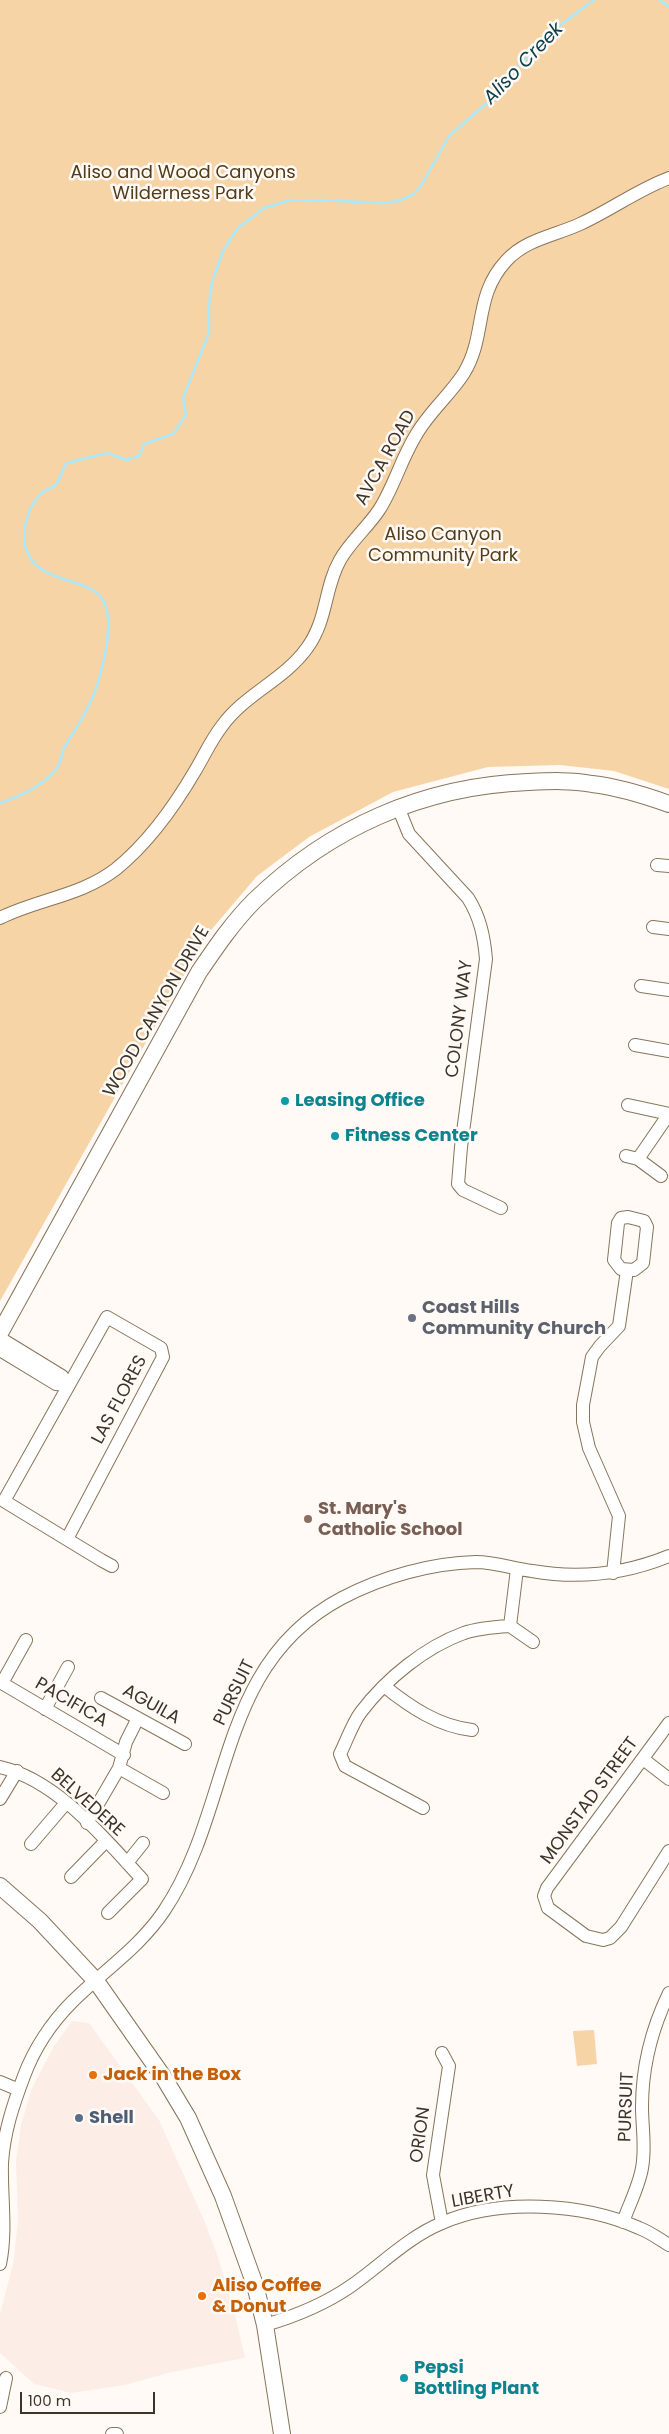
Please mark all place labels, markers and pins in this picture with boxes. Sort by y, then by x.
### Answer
place label: Leasing Office [295,1090,425,1112]
marker: Leasing Office [279,1095,291,1107]
place label: Fitness Center [345,1125,478,1147]
marker: Fitness Center [329,1130,341,1142]
place label: Coast Hills Community Church [422,1297,606,1340]
marker: Coast Hills Community Church [406,1312,418,1324]
place label: St. Mary's Catholic School [318,1498,463,1540]
marker: St. Mary's Catholic School [302,1513,314,1525]
place label: Jack in the Box [103,2064,241,2086]
marker: Jack in the Box [87,2069,99,2081]
place label: Shell [89,2107,134,2129]
marker: Shell [73,2112,85,2124]
place label: Aliso Coffee & Donut [212,2275,322,2318]
marker: Aliso Coffee & Donut [196,2290,208,2302]
place label: Pepsi Bottling Plant [414,2357,539,2400]
marker: Pepsi Bottling Plant [398,2372,410,2384]

